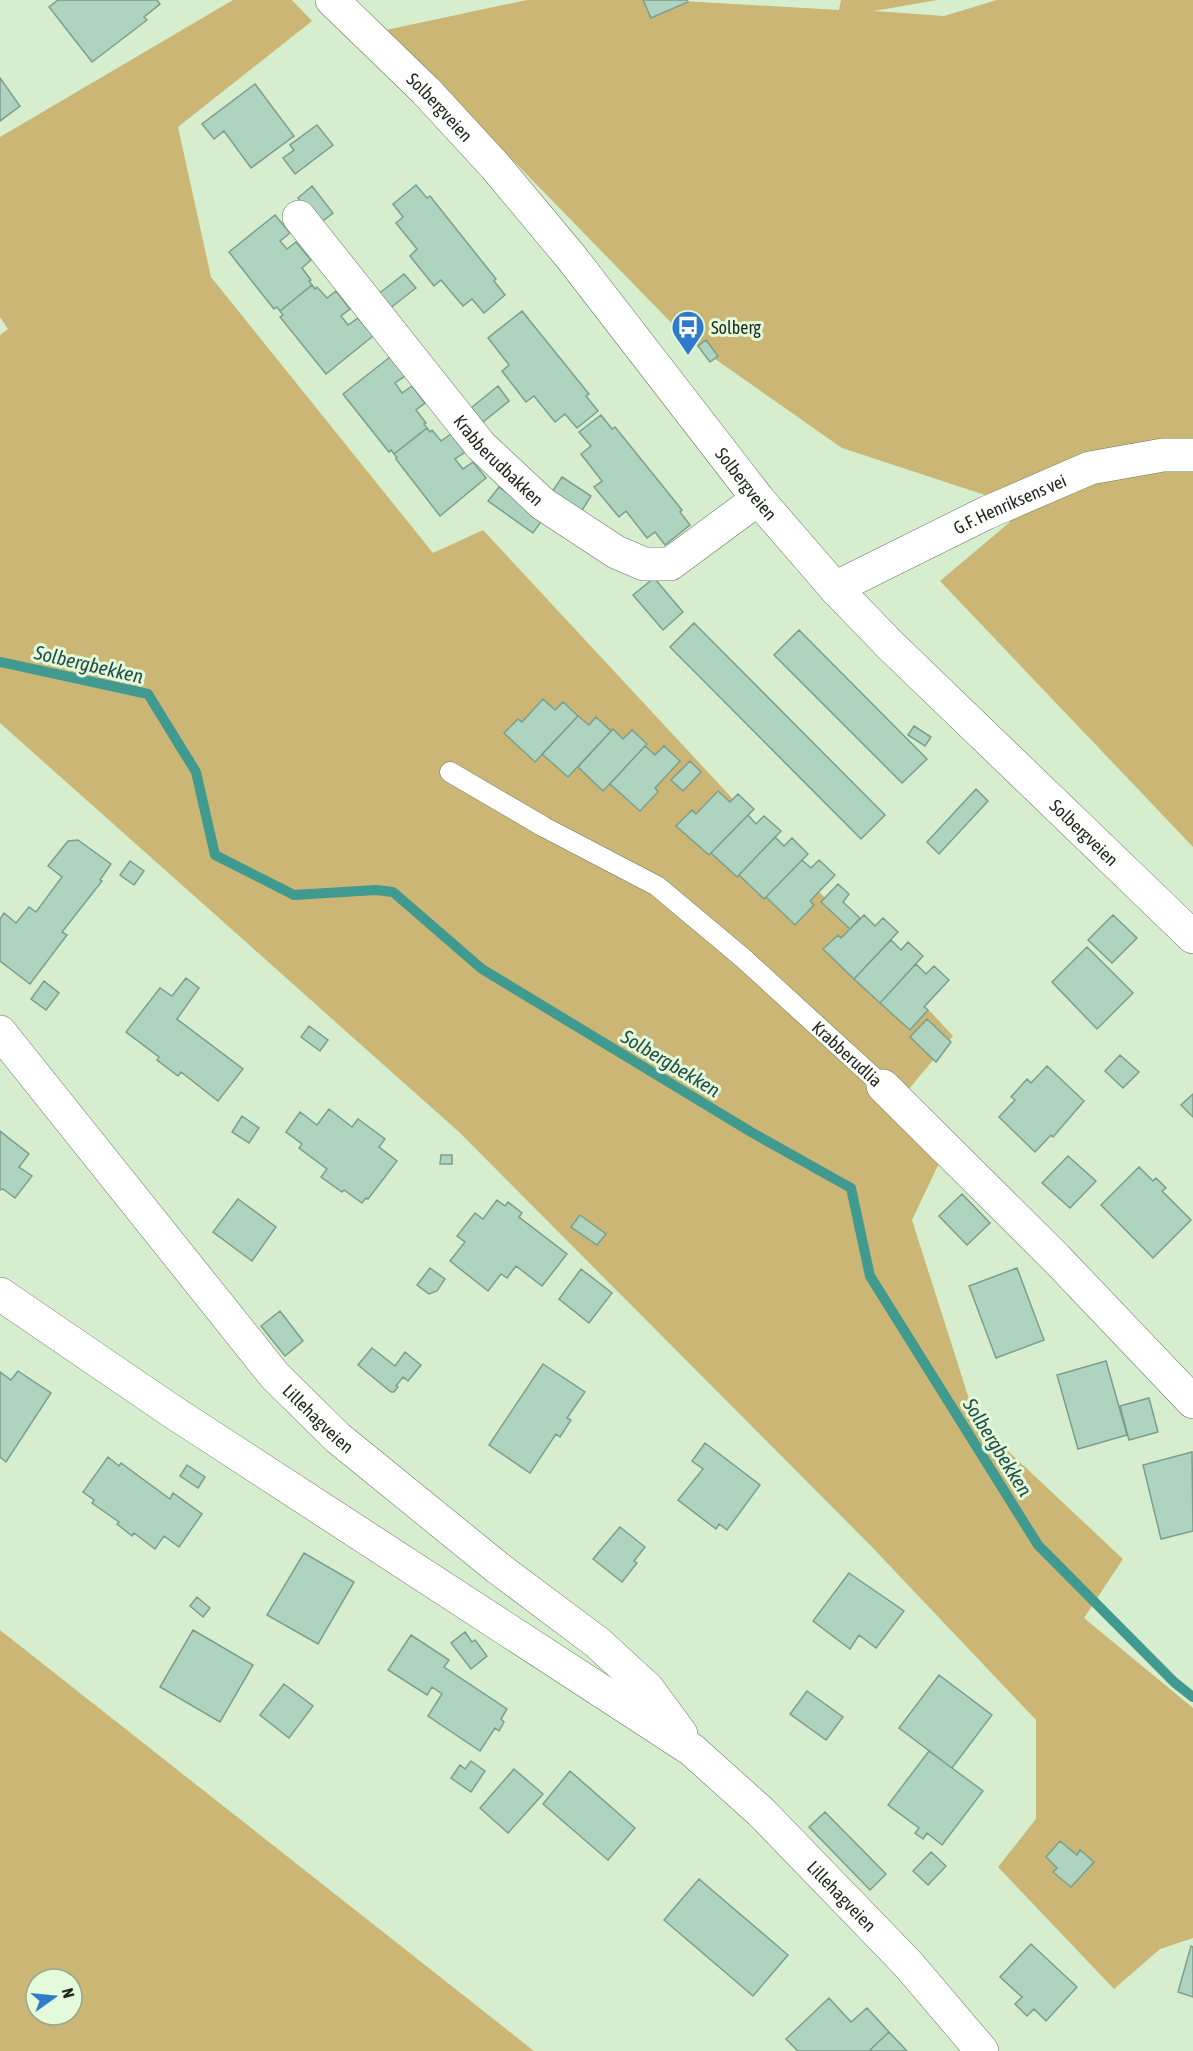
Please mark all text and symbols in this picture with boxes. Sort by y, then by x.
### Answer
street label: Solbergveien [403,68,477,146]
bus stop icon: Solberg [670,309,706,356]
place label: Solberg [711,317,761,338]
street label: Krabberudbakken [450,410,548,510]
street label: Solbergveien [712,443,782,524]
street label: G.F. Henriksens vei [950,469,1069,538]
water label: Solbergbekken [31,640,146,688]
street label: Solbergveien [1046,795,1123,870]
street label: Krabberudlia [808,1016,887,1091]
water label: Solbergbekken [617,1024,725,1102]
street label: Lillehagveien [279,1379,358,1457]
water label: Solbergbekken [958,1393,1037,1500]
street label: Lillehagveien [803,1856,881,1935]
north arrow [24,1967,84,2027]
text: N [59,1986,78,2000]

